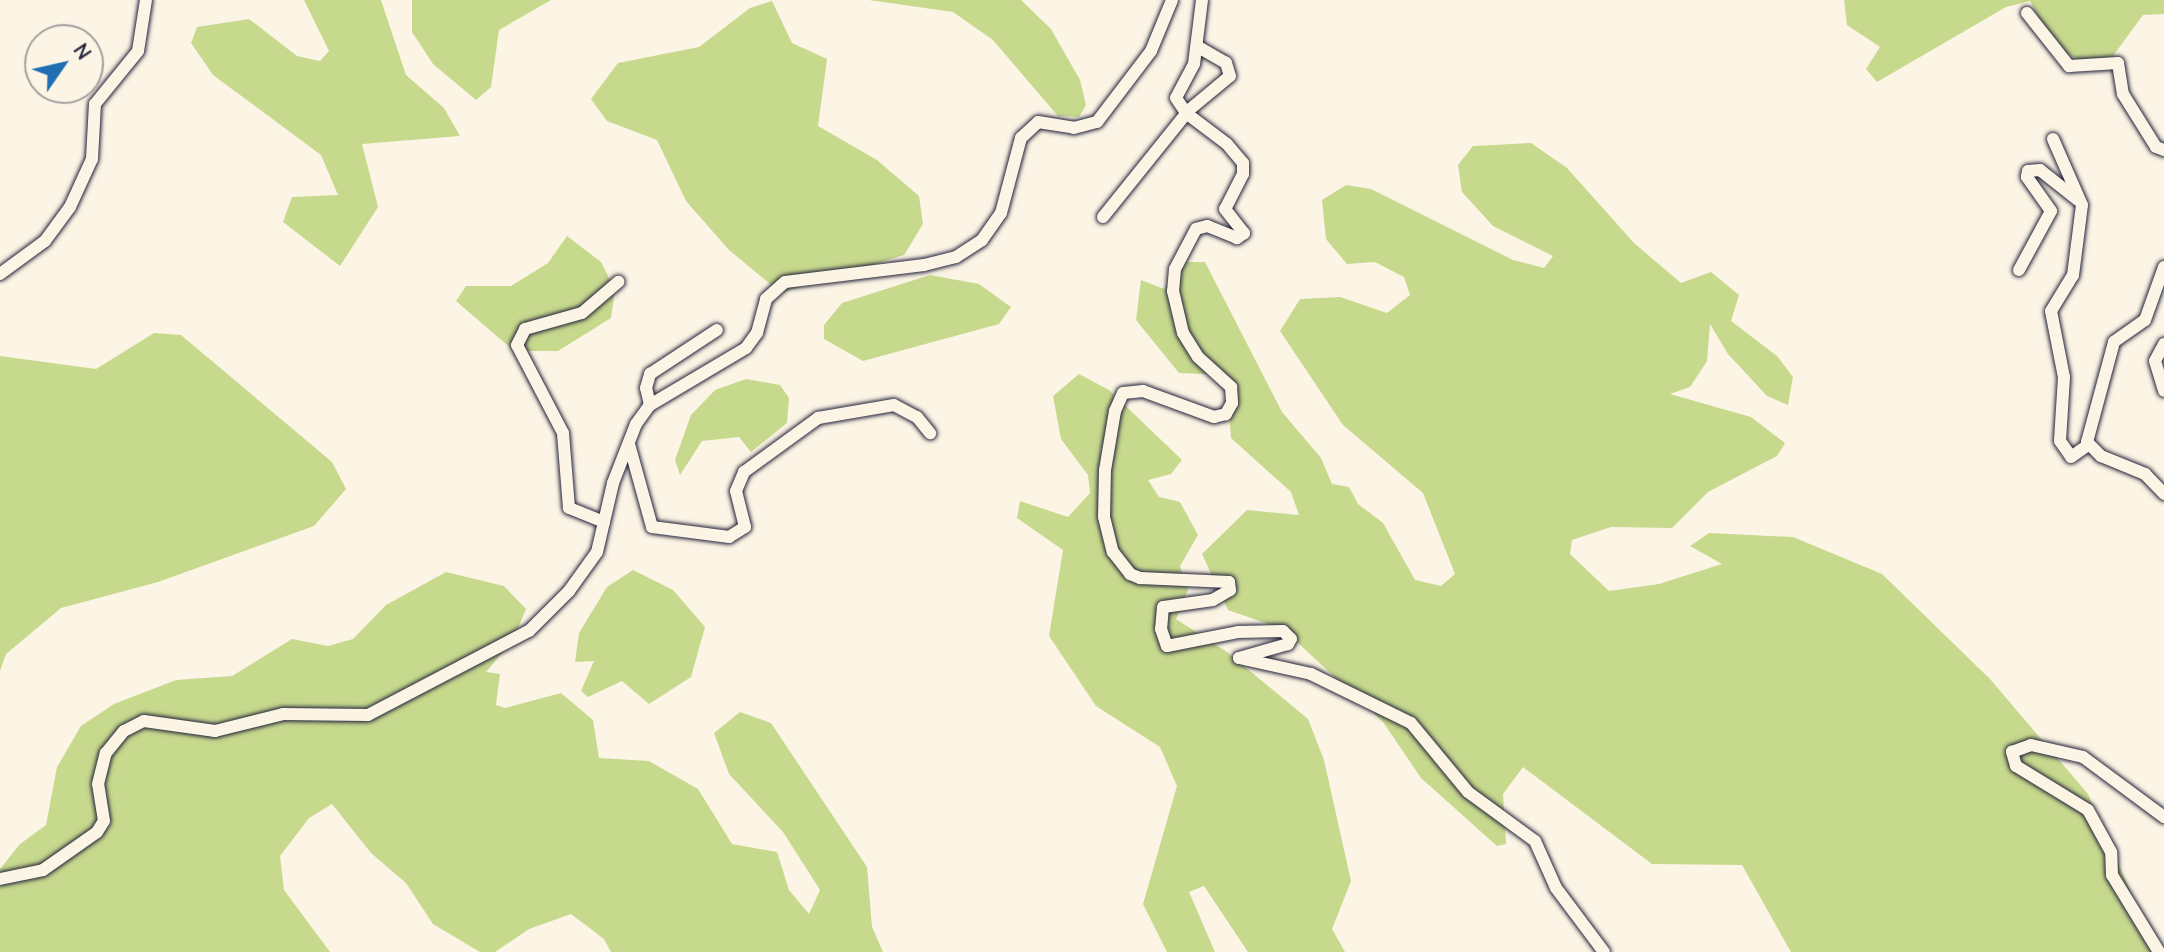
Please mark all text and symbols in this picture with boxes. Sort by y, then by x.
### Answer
north arrow [24,24,104,104]
text: N [67,38,97,65]

